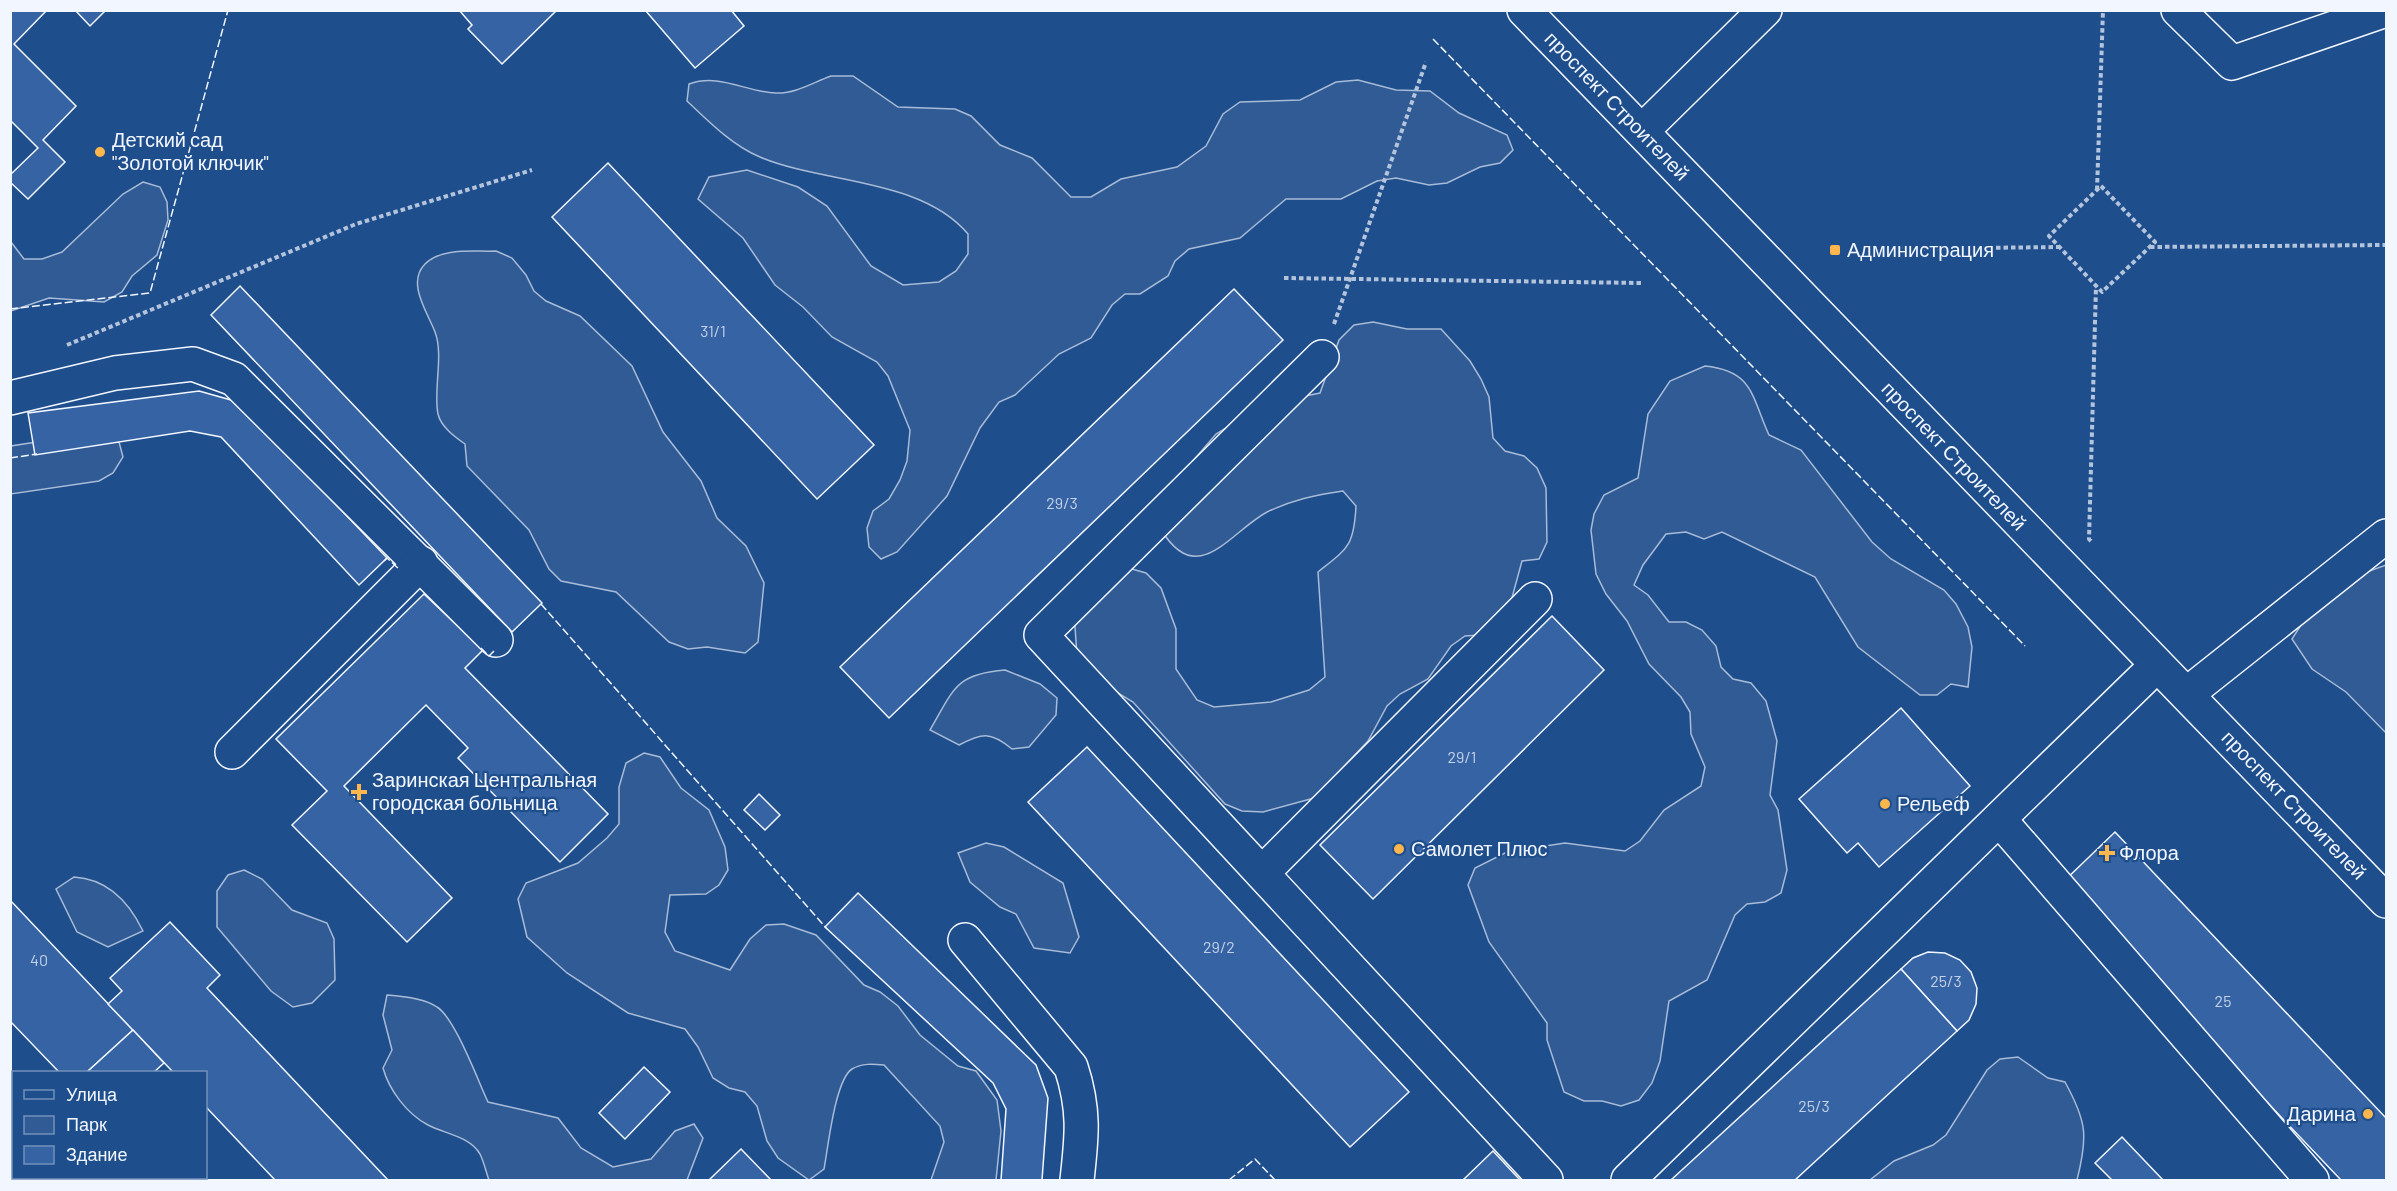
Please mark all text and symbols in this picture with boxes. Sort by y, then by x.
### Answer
street label: проспект Строителей [1540,26,1695,185]
place label: Детский сад "Золотой ключик" [112,127,269,174]
marker: Детский сад "Золотой ключик" [93,145,107,159]
place label: Администрация [1847,237,1994,261]
marker: Администрация [1828,243,1842,257]
house number: 31/1 [700,321,726,340]
street label: проспект Строителей [1877,376,2032,535]
house number: 29/3 [1046,493,1078,512]
street label: проспект Строителей [2217,725,2372,884]
house number: 29/1 [1448,747,1476,766]
place label: Заринская Центральная городская больница [372,767,597,814]
marker: Заринская Центральная городская больница [350,783,368,801]
place label: Рельеф [1897,791,1970,815]
marker: Рельеф [1878,797,1892,811]
place label: Самолет Плюс [1411,836,1548,860]
place label: Флора [2119,840,2180,864]
marker: Самолет Плюс [1392,842,1406,856]
marker: Флора [2100,846,2114,860]
house number: 29/2 [1203,937,1235,956]
house number: 40 [30,950,48,969]
house number: 25/3 [1930,971,1962,990]
house number: 25 [2215,991,2231,1010]
legend [12,1071,207,1179]
text: Улица [66,1083,118,1105]
house number: 25/3 [1798,1096,1830,1115]
place label: Дарина [2287,1101,2357,1125]
marker: Дарина [2361,1107,2375,1121]
text: Парк [66,1113,107,1135]
text: Здание [66,1143,127,1165]

